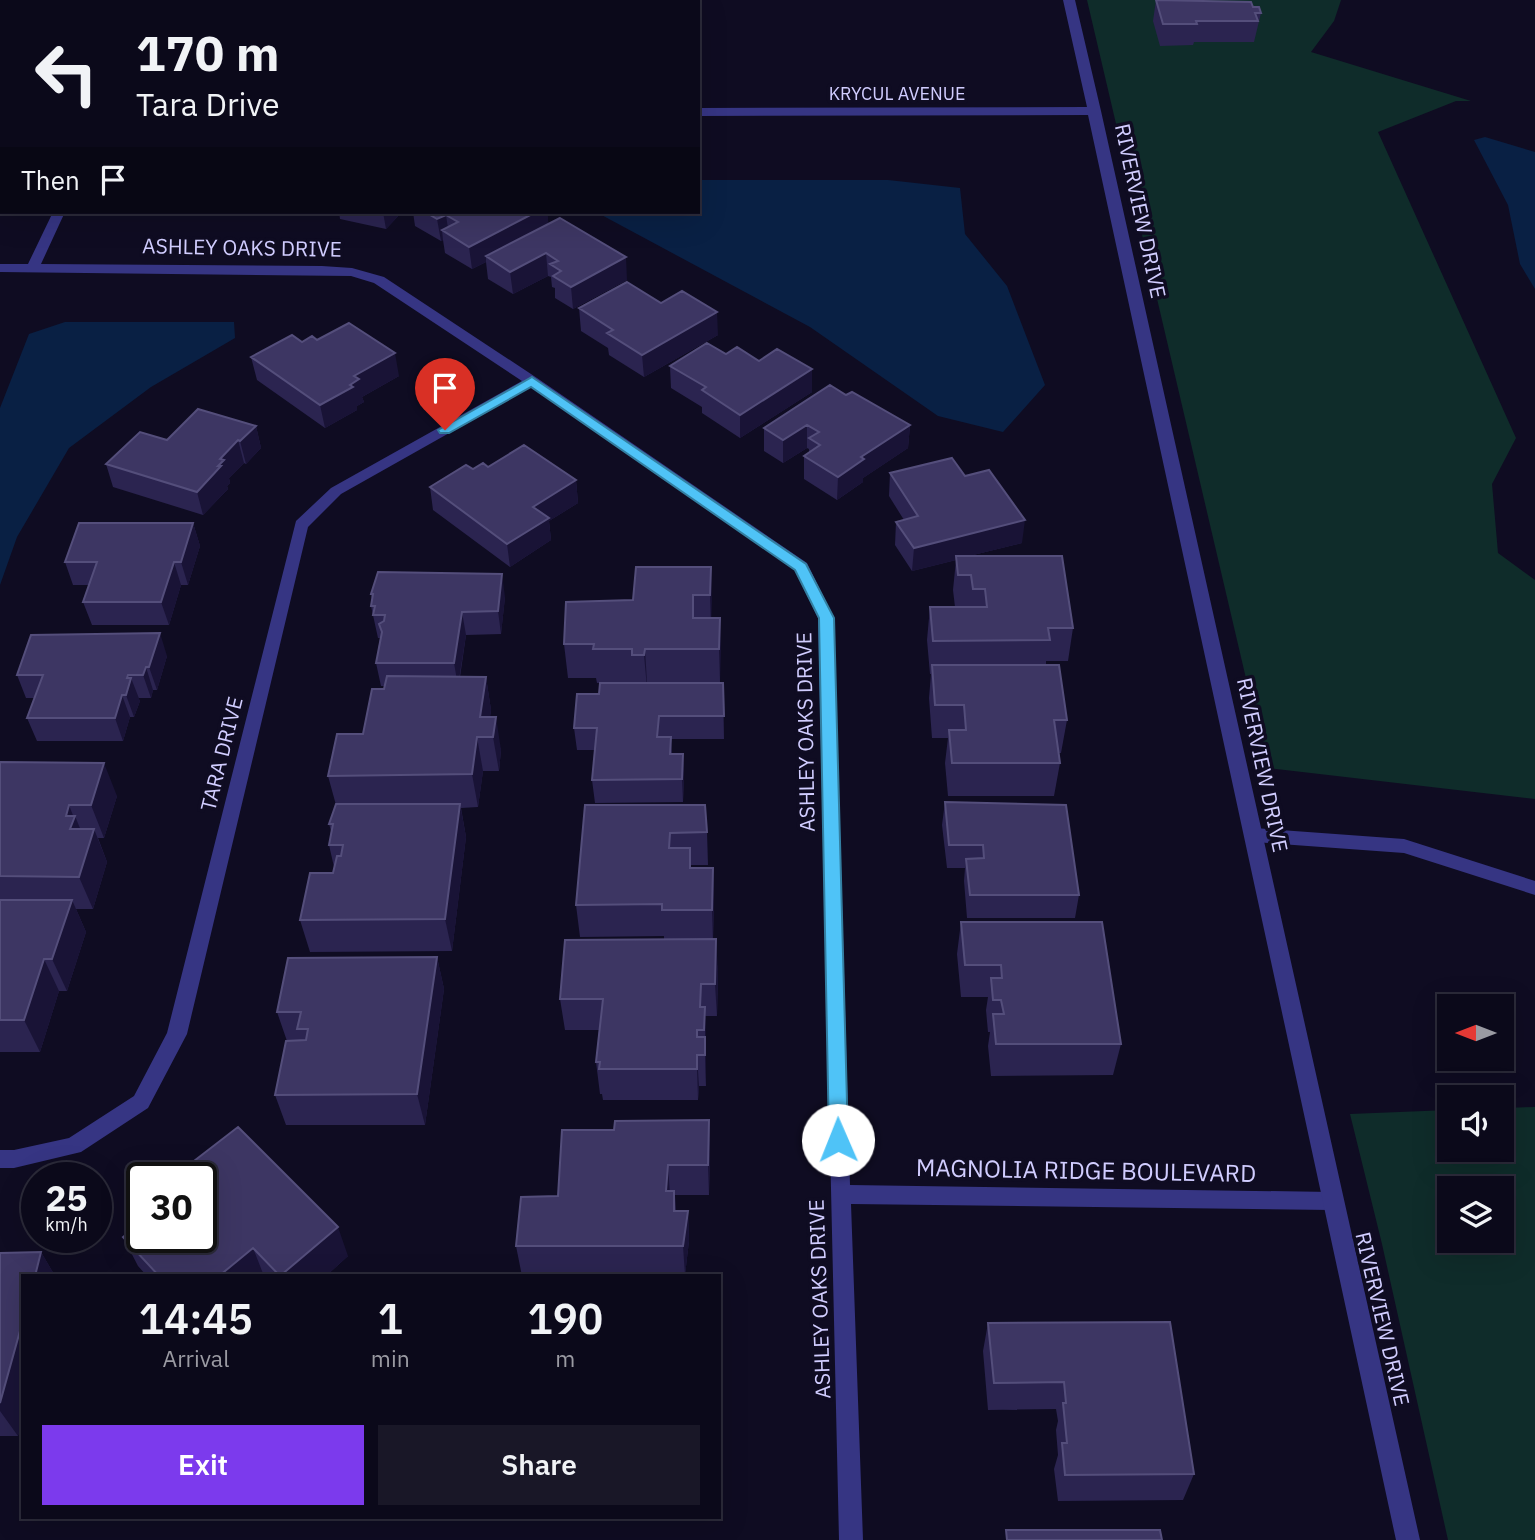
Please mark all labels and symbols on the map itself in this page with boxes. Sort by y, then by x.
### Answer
street label: KRYCUL AVENUE [829,82,965,105]
street label: RIVERVIEW DRIVE [1109,121,1173,301]
street label: ASHLEY OAKS DRIVE [142,231,342,263]
pin [415,358,475,430]
street label: ASHLEY OAKS DRIVE [789,632,821,832]
street label: RIVERVIEW DRIVE [1231,675,1295,855]
street label: TARA DRIVE [193,694,249,814]
north arrow [1437,994,1514,1071]
position arrow [801,1103,875,1177]
street label: MAGNOLIA RIDGE BOULEVARD [916,1151,1256,1189]
speed limit sign: 30 [126,1162,217,1253]
street label: ASHLEY OAKS DRIVE [802,1199,836,1399]
street label: RIVERVIEW DRIVE [1349,1229,1417,1409]

